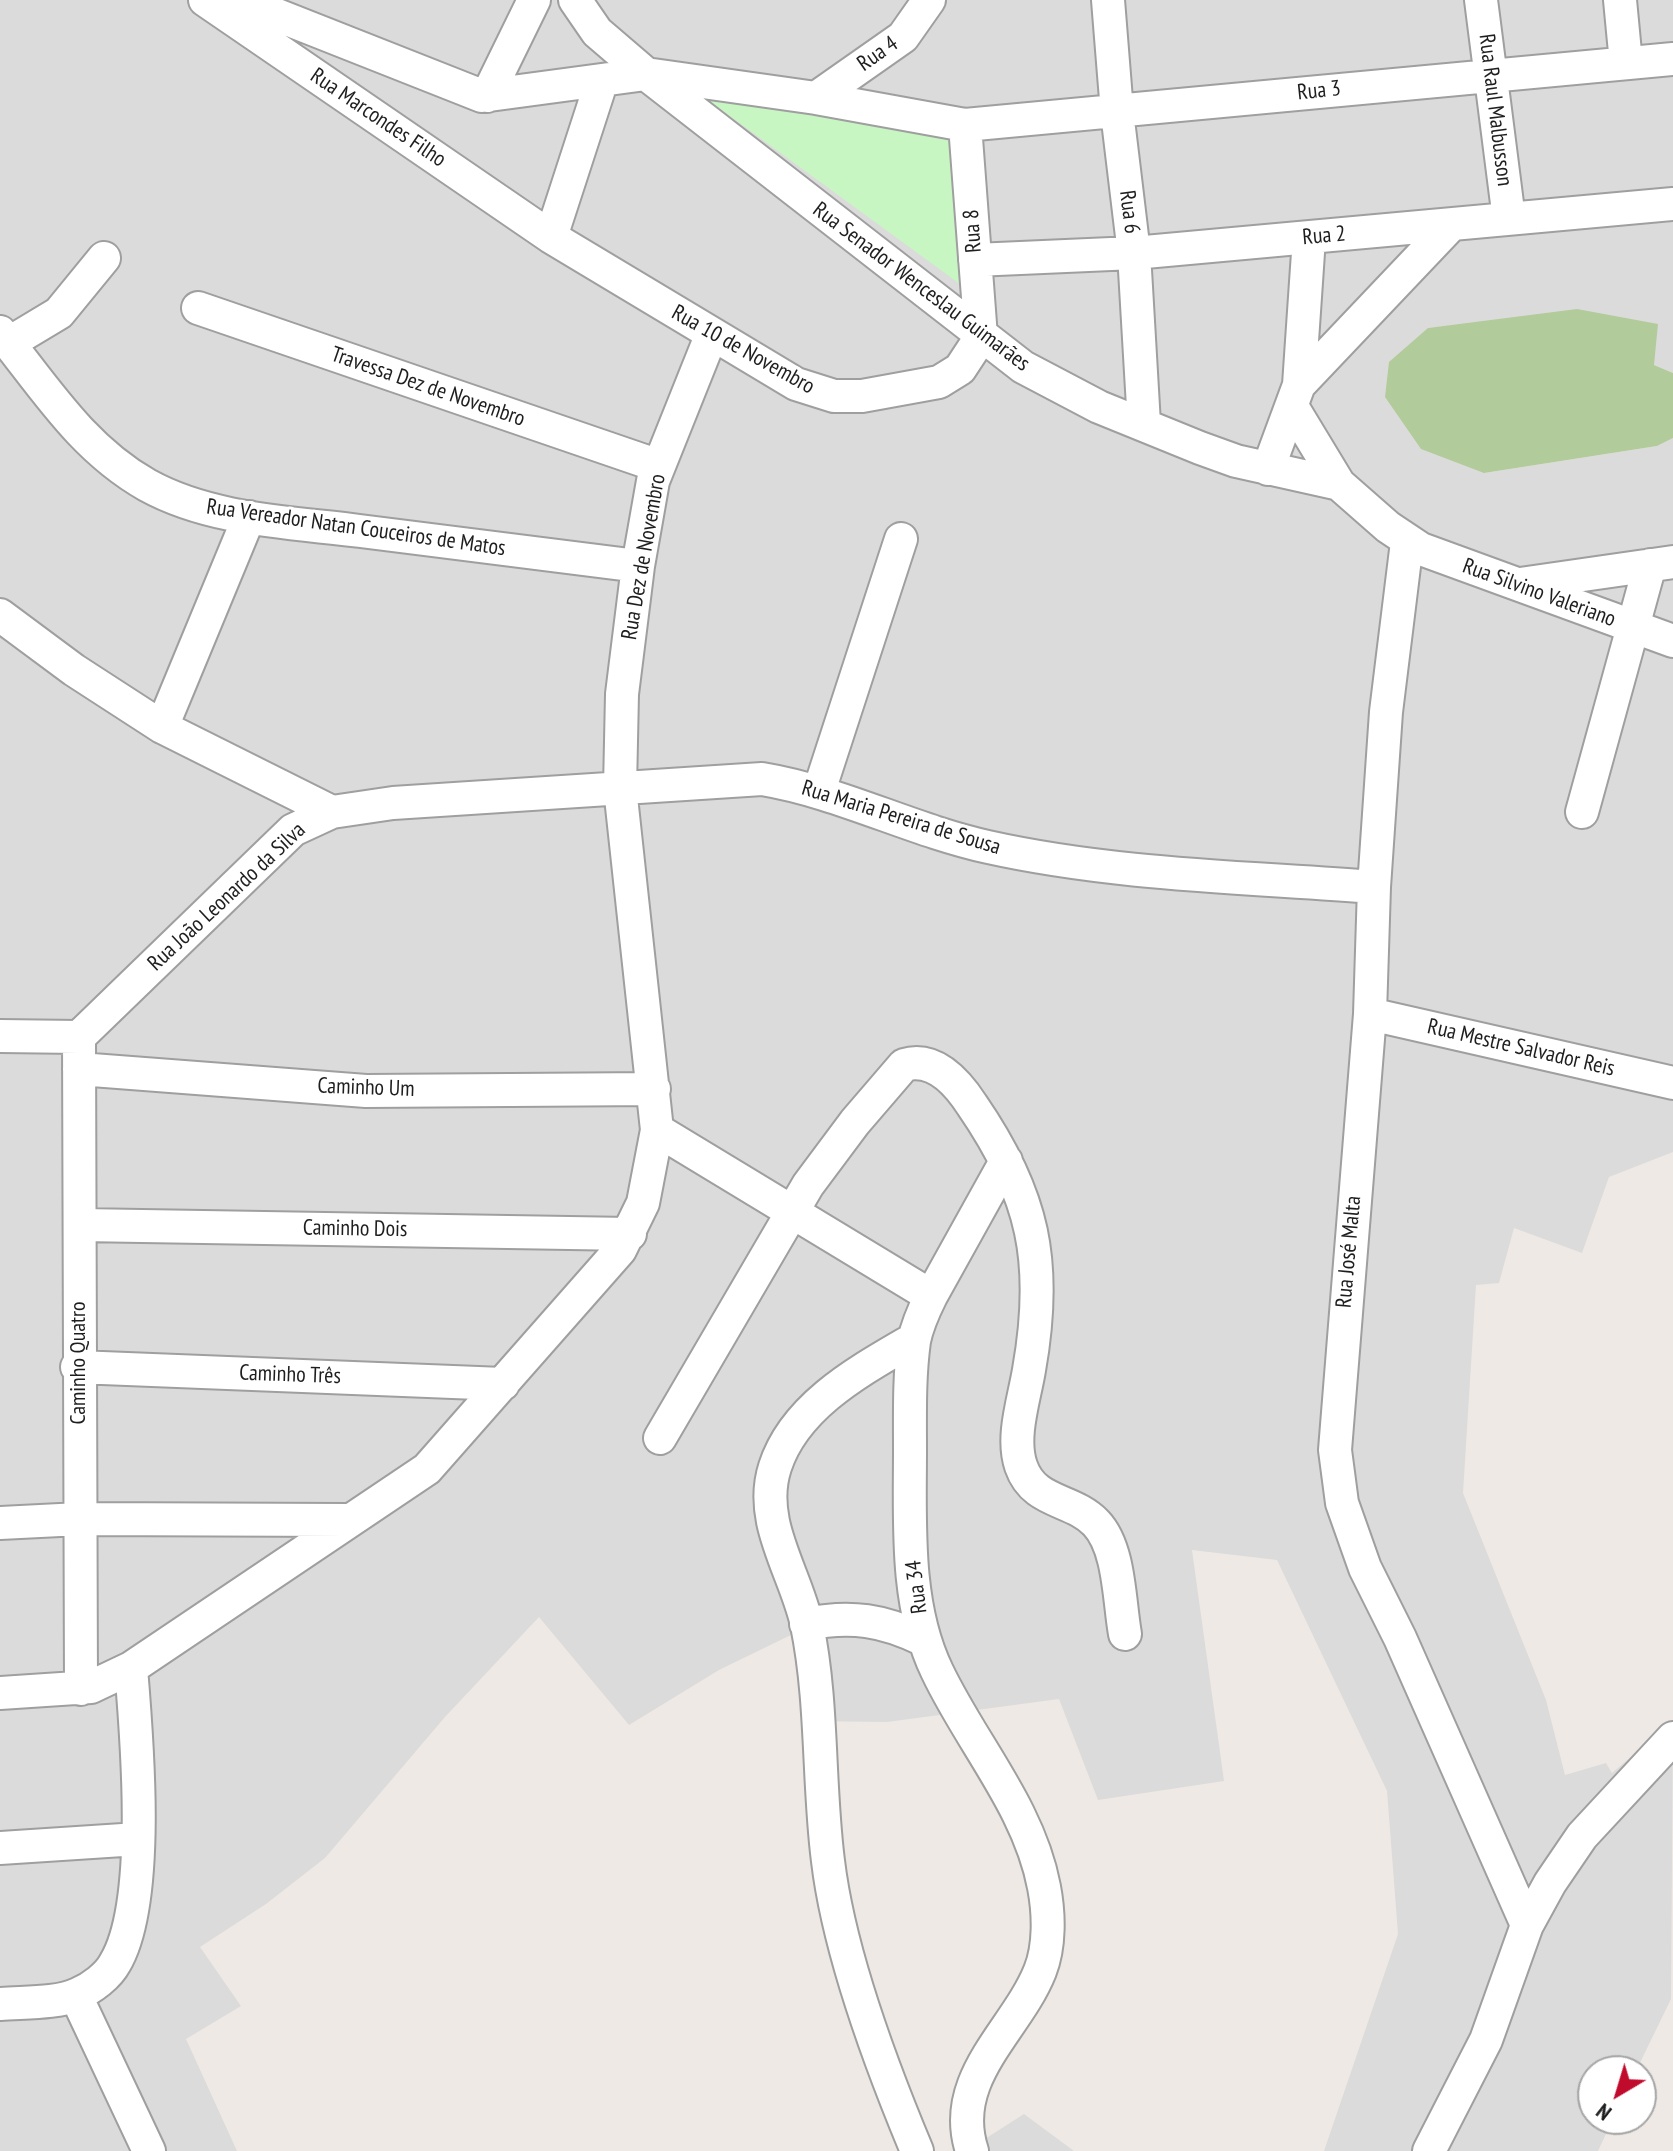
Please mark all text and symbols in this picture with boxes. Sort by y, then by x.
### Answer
street label: Rua 4 [853,31,903,77]
street label: Rua Raul Malbusson [1473,32,1517,188]
street label: Rua Marcondes Filho [305,63,451,173]
street label: Rua 3 [1296,76,1342,106]
street label: Rua 6 [1113,189,1145,235]
street label: Rua Senador Wenceslau Guimarães [807,197,1035,377]
street label: Rua 8 [958,208,988,254]
street label: Rua 2 [1301,221,1347,251]
street label: Rua 10 de Novembro [667,300,819,400]
street label: Travessa Dez de Novembro [328,341,528,433]
street label: Rua Dez de Novembro [616,472,672,642]
street label: Rua Vereador Natan Couceiros de Matos [205,494,507,562]
street label: Rua Silvino Valeriano [1459,553,1619,633]
street label: Rua Maria Pereira de Sousa [798,775,1004,861]
street label: Rua João Leonardo da Silva [143,817,311,977]
street label: Rua Mestre Salvador Reis [1425,1014,1617,1082]
street label: Caminho Um [317,1073,415,1103]
street label: Rua José Malta [1331,1195,1367,1309]
street label: Caminho Dois [303,1215,407,1243]
street label: Caminho Quatro [66,1301,92,1425]
street label: Caminho Três [239,1360,341,1390]
street label: Rua 34 [901,1559,933,1615]
north arrow [1577,2055,1657,2135]
text: N [1590,2098,1617,2127]

